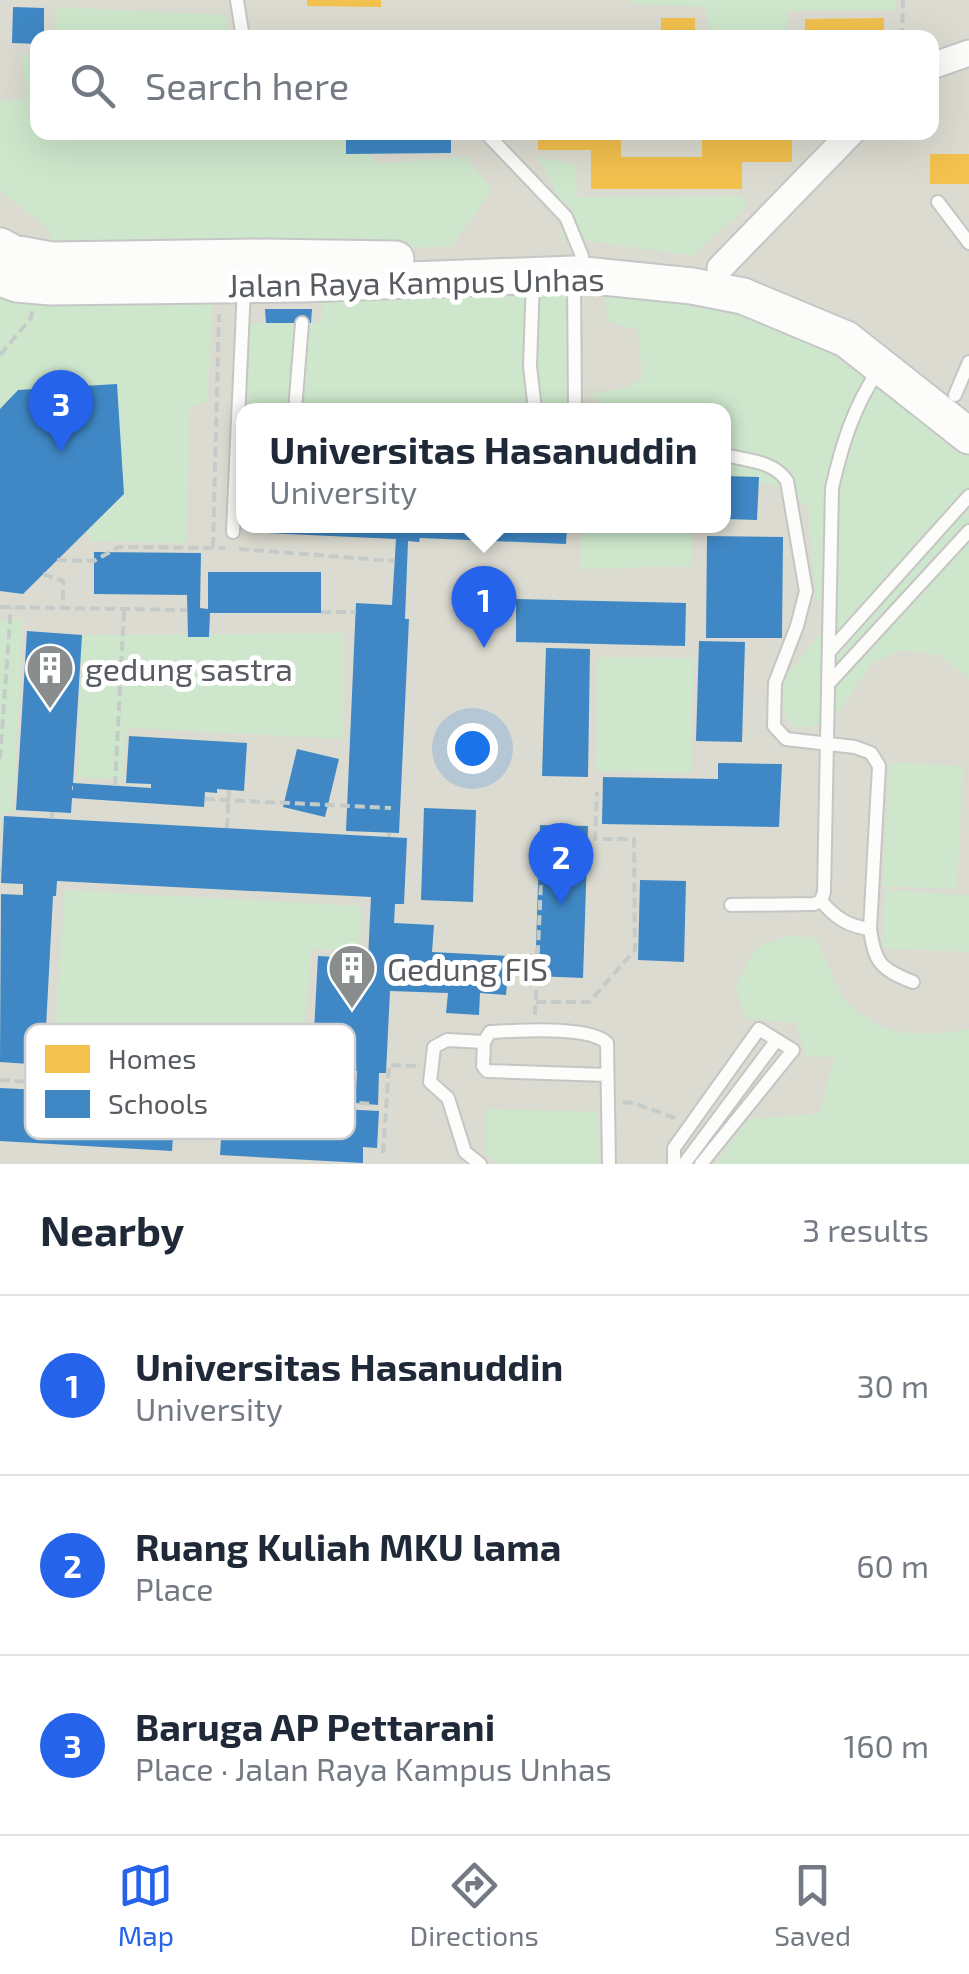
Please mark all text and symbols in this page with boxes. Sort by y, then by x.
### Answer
search box [30,30,939,140]
icon: search [65,58,120,113]
text: Search here [145,62,349,108]
street label: Jalan Raya Kampus Unhas [227,259,605,303]
pin: 3 [28,370,94,452]
popup [236,403,731,533]
text: Universitas Hasanuddin [269,426,698,472]
text: University [269,472,417,510]
pin: 1 [452,566,516,648]
building icon: gedung sastra [24,642,76,710]
place label: gedung sastra [85,649,293,687]
your location [447,723,498,774]
pin: 2 [528,822,594,905]
building icon: Gedung FIS [326,942,378,1010]
place label: Gedung FIS [387,949,548,987]
legend [25,1024,355,1139]
text: Homes [108,1041,196,1075]
text: Schools [108,1086,208,1120]
text: Nearby [40,1204,184,1254]
text: 3 results [802,1210,929,1248]
text: Universitas Hasanuddin [135,1343,563,1389]
text: 1 [66,1366,79,1404]
text: 30 m [857,1366,929,1404]
text: University [135,1389,283,1427]
text: Ruang Kuliah MKU lama [135,1523,561,1569]
text: 2 [63,1546,82,1584]
text: 60 m [856,1546,929,1584]
text: Place [135,1569,214,1607]
text: Baruga AP Pettarani [135,1703,495,1749]
text: 3 [63,1726,82,1764]
text: 160 m [843,1726,929,1764]
text: Place · Jalan Raya Kampus Unhas [135,1749,612,1787]
tab: Map [118,1858,174,1952]
tab: Directions [410,1858,539,1952]
tab: Saved [774,1858,851,1952]

